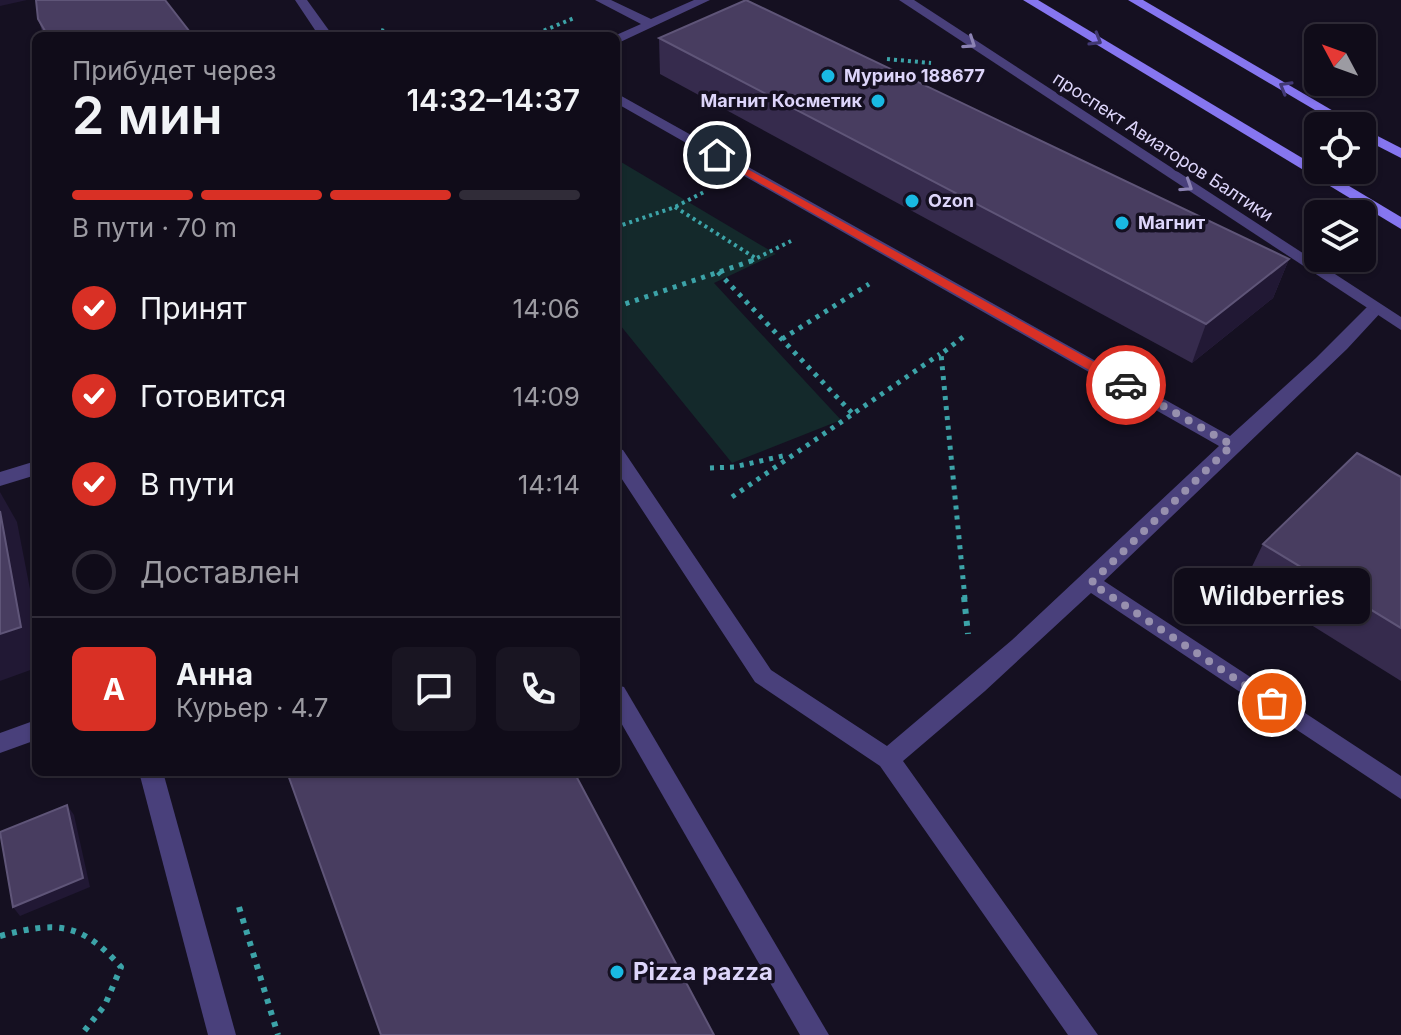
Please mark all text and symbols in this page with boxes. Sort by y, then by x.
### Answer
north arrow [1304,24,1376,96]
map controls [1304,24,1376,272]
one-way arrow [1087,30,1102,46]
one-way arrow [961,34,976,49]
text: Прибудет через [72,55,276,86]
place label: Мурино 188677 [844,65,985,86]
marker: Мурино 188677 [819,67,837,85]
street label: проспект Авиаторов Балтики [1049,68,1277,226]
one-way arrow [1279,81,1294,97]
text: 14:32–14:37 [406,82,580,118]
text: 2 мин [72,84,223,147]
place label: Магнит Косметик [700,90,863,111]
marker: Магнит Косметик [869,92,887,110]
button: locate [1304,112,1376,184]
pin [683,121,751,189]
icon: home [695,133,739,177]
one-way arrow [1178,177,1193,192]
place label: Ozon [928,190,974,211]
marker: Ozon [903,192,921,210]
button: layers [1304,200,1376,272]
text: В пути · 70 m [72,212,237,243]
place label: Магнит [1138,212,1205,233]
marker: Магнит [1113,214,1131,232]
icon: check [72,286,116,330]
text: Принят [140,290,247,326]
text: 14:06 [513,293,580,324]
courier [1086,345,1166,425]
icon: car [1104,363,1148,407]
icon: check [72,374,116,418]
text: Готовится [140,378,286,414]
text: 14:09 [513,381,580,412]
icon: check [72,462,116,506]
text: В пути [140,466,235,502]
text: 14:14 [518,469,580,500]
text: Доставлен [140,554,300,590]
callout: Wildberries [1174,567,1370,623]
text: Wildberries [1199,580,1345,611]
button: chat [392,647,476,731]
button: phone [496,647,580,731]
text: Анна [176,656,253,692]
pin [1238,669,1306,737]
text: А [103,671,125,707]
icon: bag [1250,681,1294,725]
text: Курьер · 4.7 [176,692,328,723]
place label: Pizza pazza [633,957,773,986]
marker: Pizza pazza [608,963,626,981]

